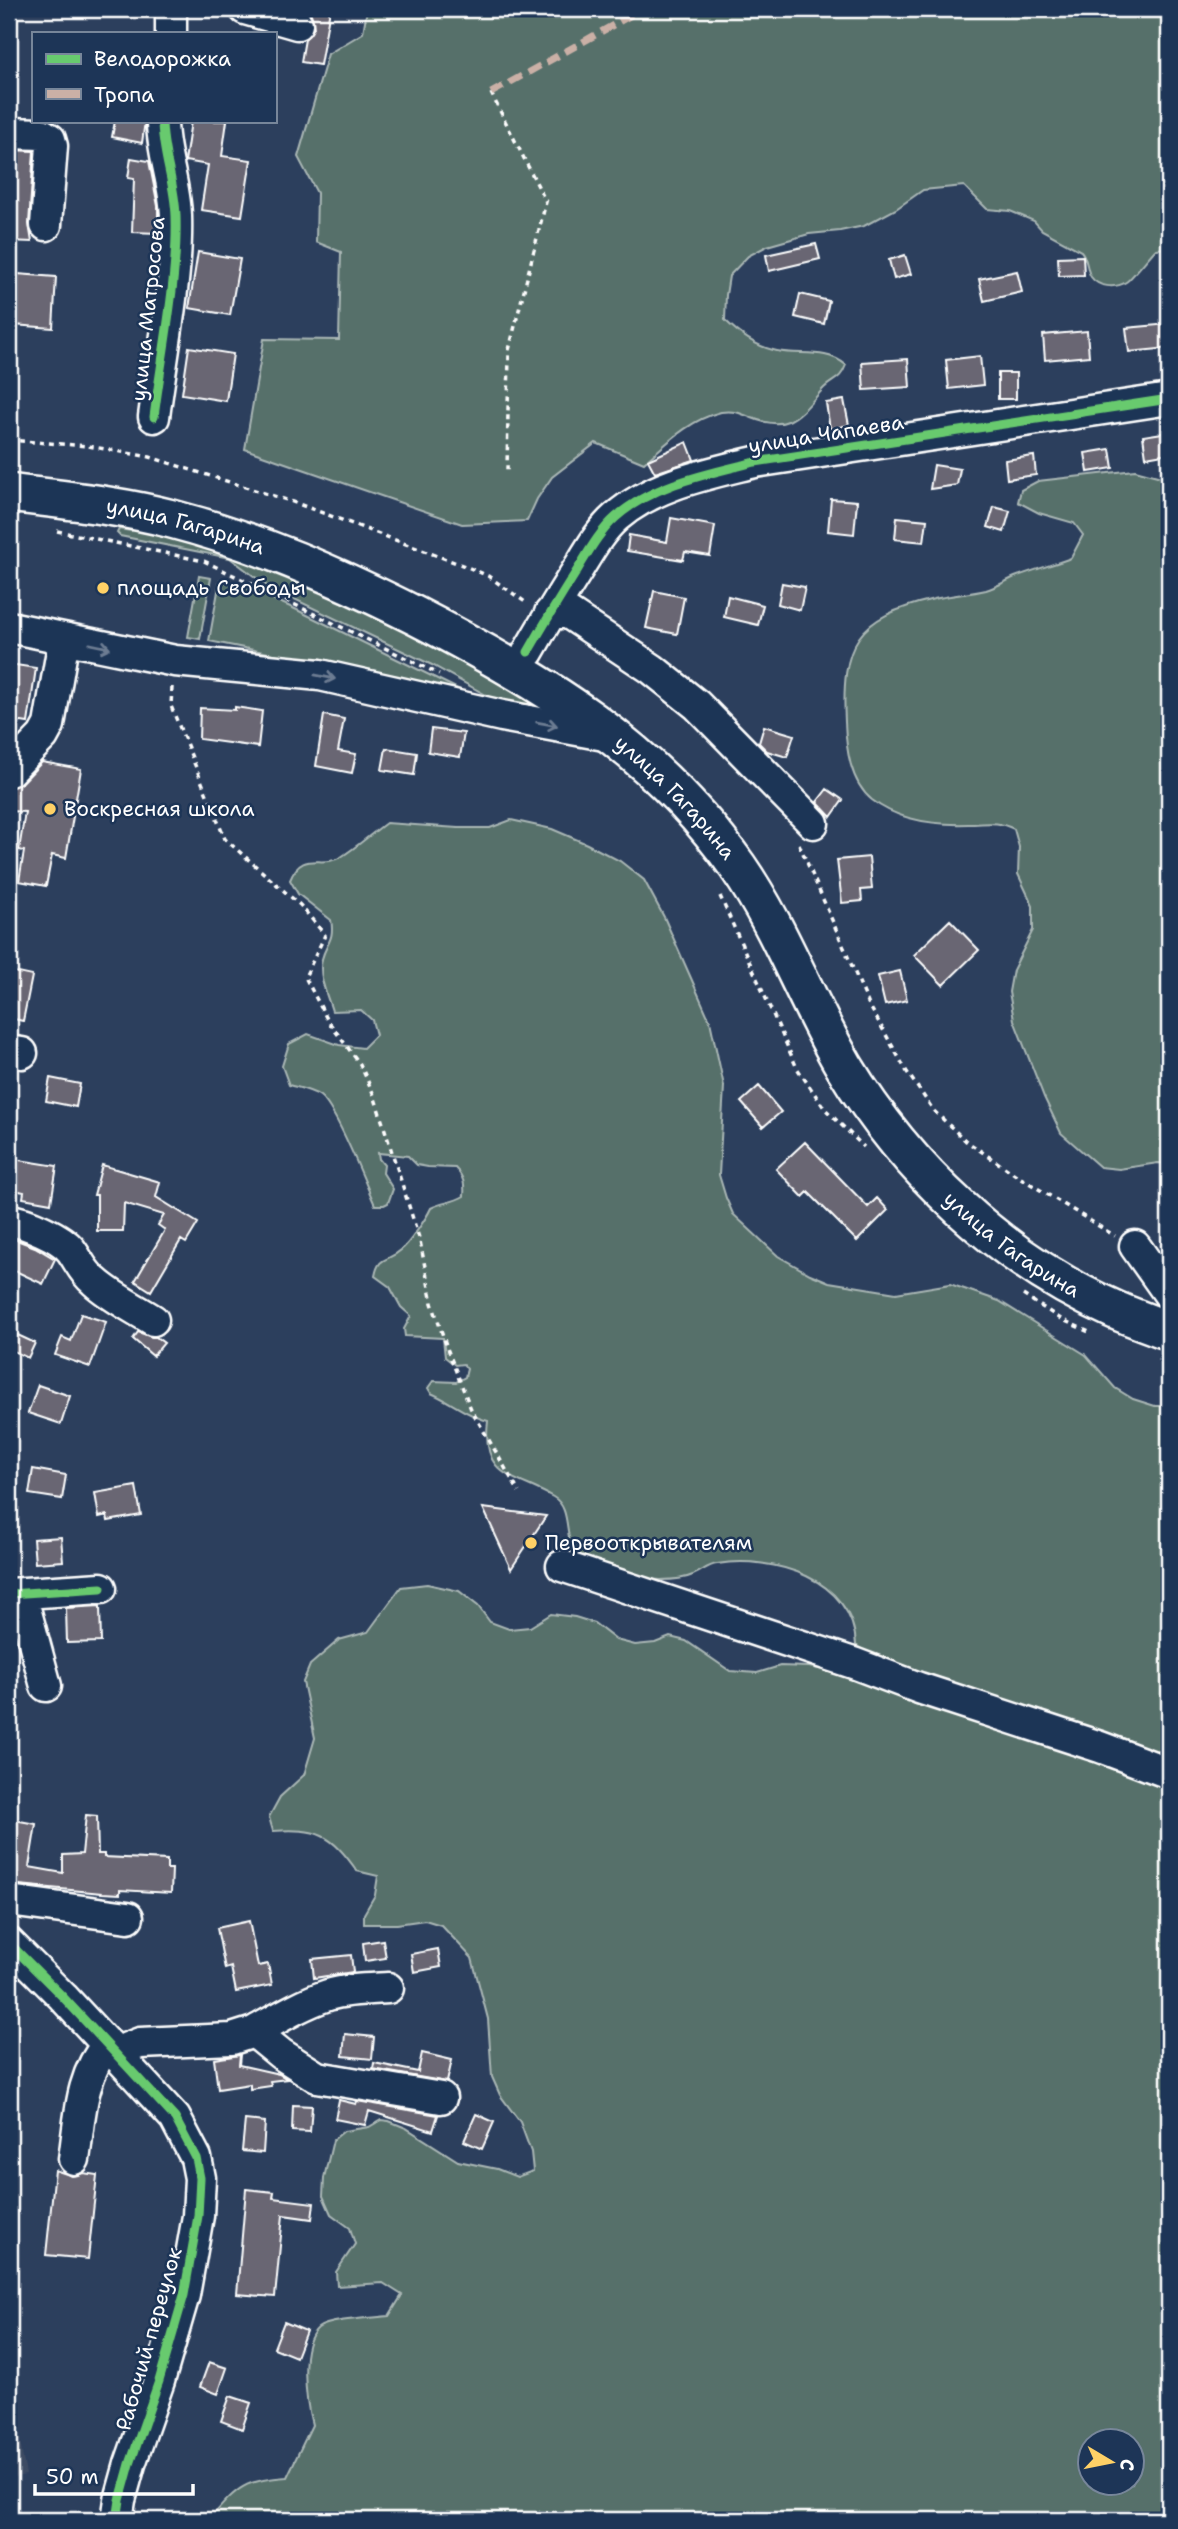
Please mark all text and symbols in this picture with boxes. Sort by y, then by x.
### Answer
legend [32,32,276,122]
text: Велодорожка [94,45,231,73]
text: Тропа [94,81,154,109]
street label: улица Матросова [124,215,172,403]
street label: улица Чапаева [746,408,906,460]
street label: улица Гагарина [104,492,269,561]
place label: площадь Свободы [117,574,306,602]
marker: площадь Свободы [95,580,111,596]
one-way arrow [88,640,111,654]
one-way arrow [313,670,336,684]
one-way arrow [535,718,558,731]
street label: улица Гагарина [609,729,742,865]
place label: Воскресная школа [64,795,255,823]
marker: Воскресная школа [42,801,58,817]
street label: улица Гагарина [937,1185,1085,1304]
place label: Первооткрывателям [545,1529,752,1557]
marker: Первооткрывателям [523,1535,539,1551]
street label: Рабочий переулок [109,2244,189,2434]
north arrow [1076,2428,1146,2498]
scale bar [35,2452,192,2496]
text: С [1114,2457,1141,2473]
text: 50 m [46,2463,99,2491]

